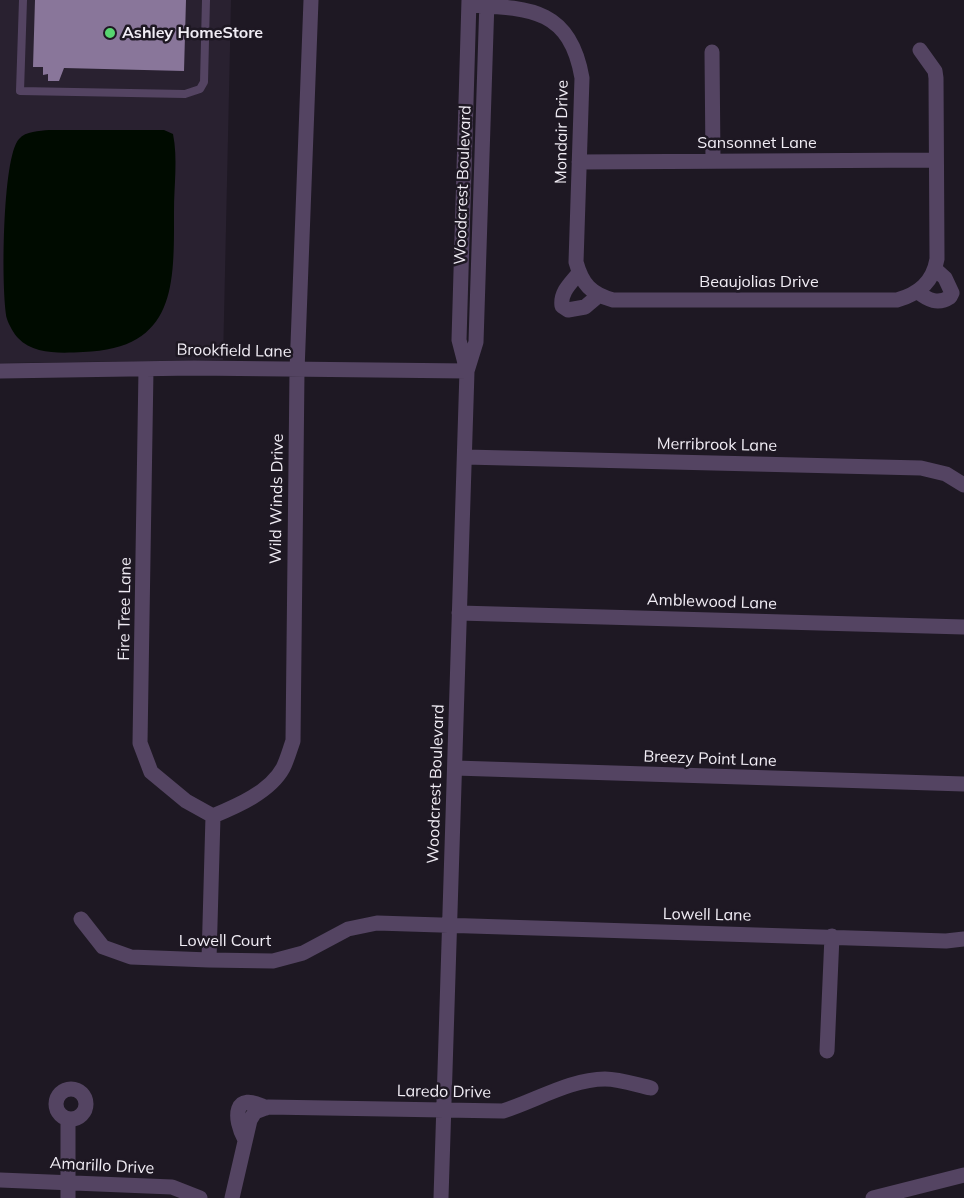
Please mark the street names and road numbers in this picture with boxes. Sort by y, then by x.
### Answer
street label: Mondair Drive [551,80,573,184]
street label: Woodcrest Boulevard [451,105,475,265]
street label: Sansonnet Lane [697,133,817,153]
street label: Beaujolias Drive [699,272,819,292]
street label: Brookfield Lane [176,340,292,362]
street label: Wild Winds Drive [266,434,288,564]
street label: Merribrook Lane [657,434,777,456]
street label: Fire Tree Lane [114,557,136,661]
street label: Amblewood Lane [647,590,777,614]
street label: Woodcrest Boulevard [424,704,448,864]
street label: Breezy Point Lane [643,747,777,771]
street label: Lowell Lane [663,905,751,925]
street label: Lowell Court [179,931,271,951]
street label: Laredo Drive [397,1082,491,1102]
street label: Amarillo Drive [49,1154,155,1178]

